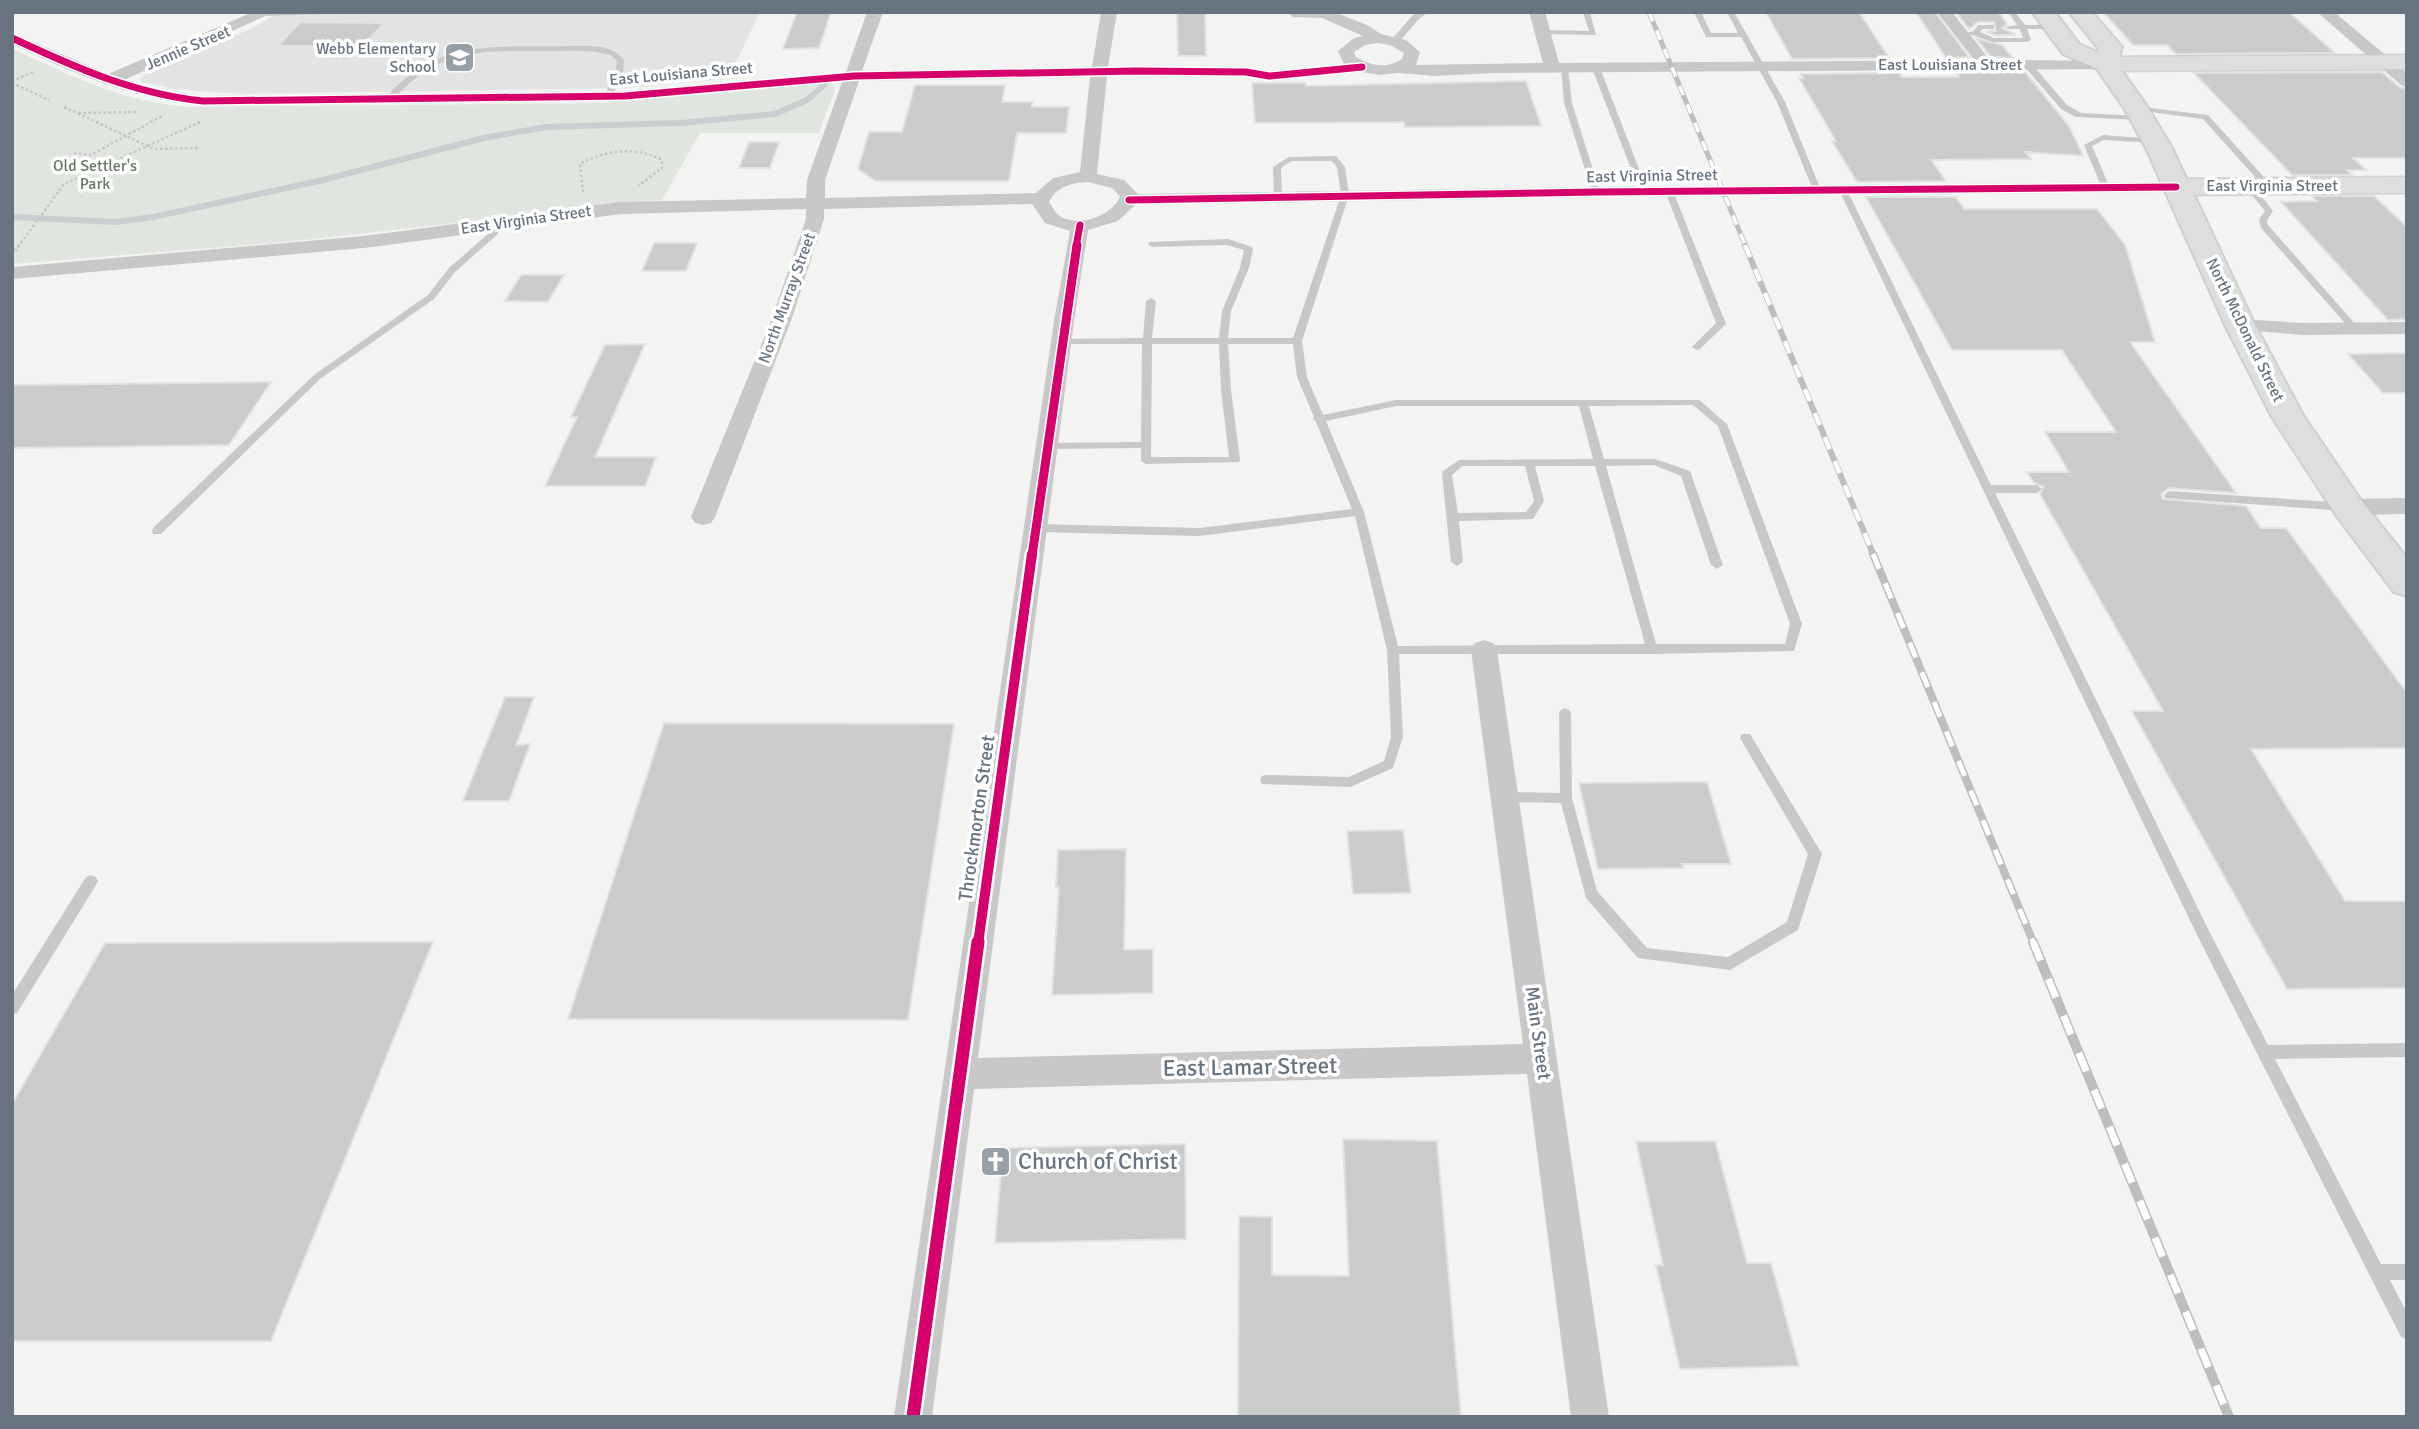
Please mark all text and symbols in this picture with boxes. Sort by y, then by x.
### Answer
street label: Jennie Street [143,21,234,75]
place label: Webb Elementary School [316,39,437,77]
school or university icon: Webb Elementary School [442,41,476,75]
street label: East Louisiana Street [1878,55,2022,75]
street label: East Louisiana Street [608,58,754,90]
park label: Old Settler's Park [53,156,137,194]
street label: East Virginia Street [1586,165,1718,187]
street label: East Virginia Street [2206,176,2338,196]
street label: East Virginia Street [459,201,593,239]
street label: North Murray Street [754,230,820,366]
street label: North McDonald Street [2201,255,2289,406]
street label: Throckmorton Street [953,733,1001,903]
street label: Main Street [1520,985,1556,1082]
street label: East Lamar Street [1162,1051,1338,1083]
church icon: Church of Christ [978,1144,1012,1178]
place label: Church of Christ [1018,1147,1178,1176]

